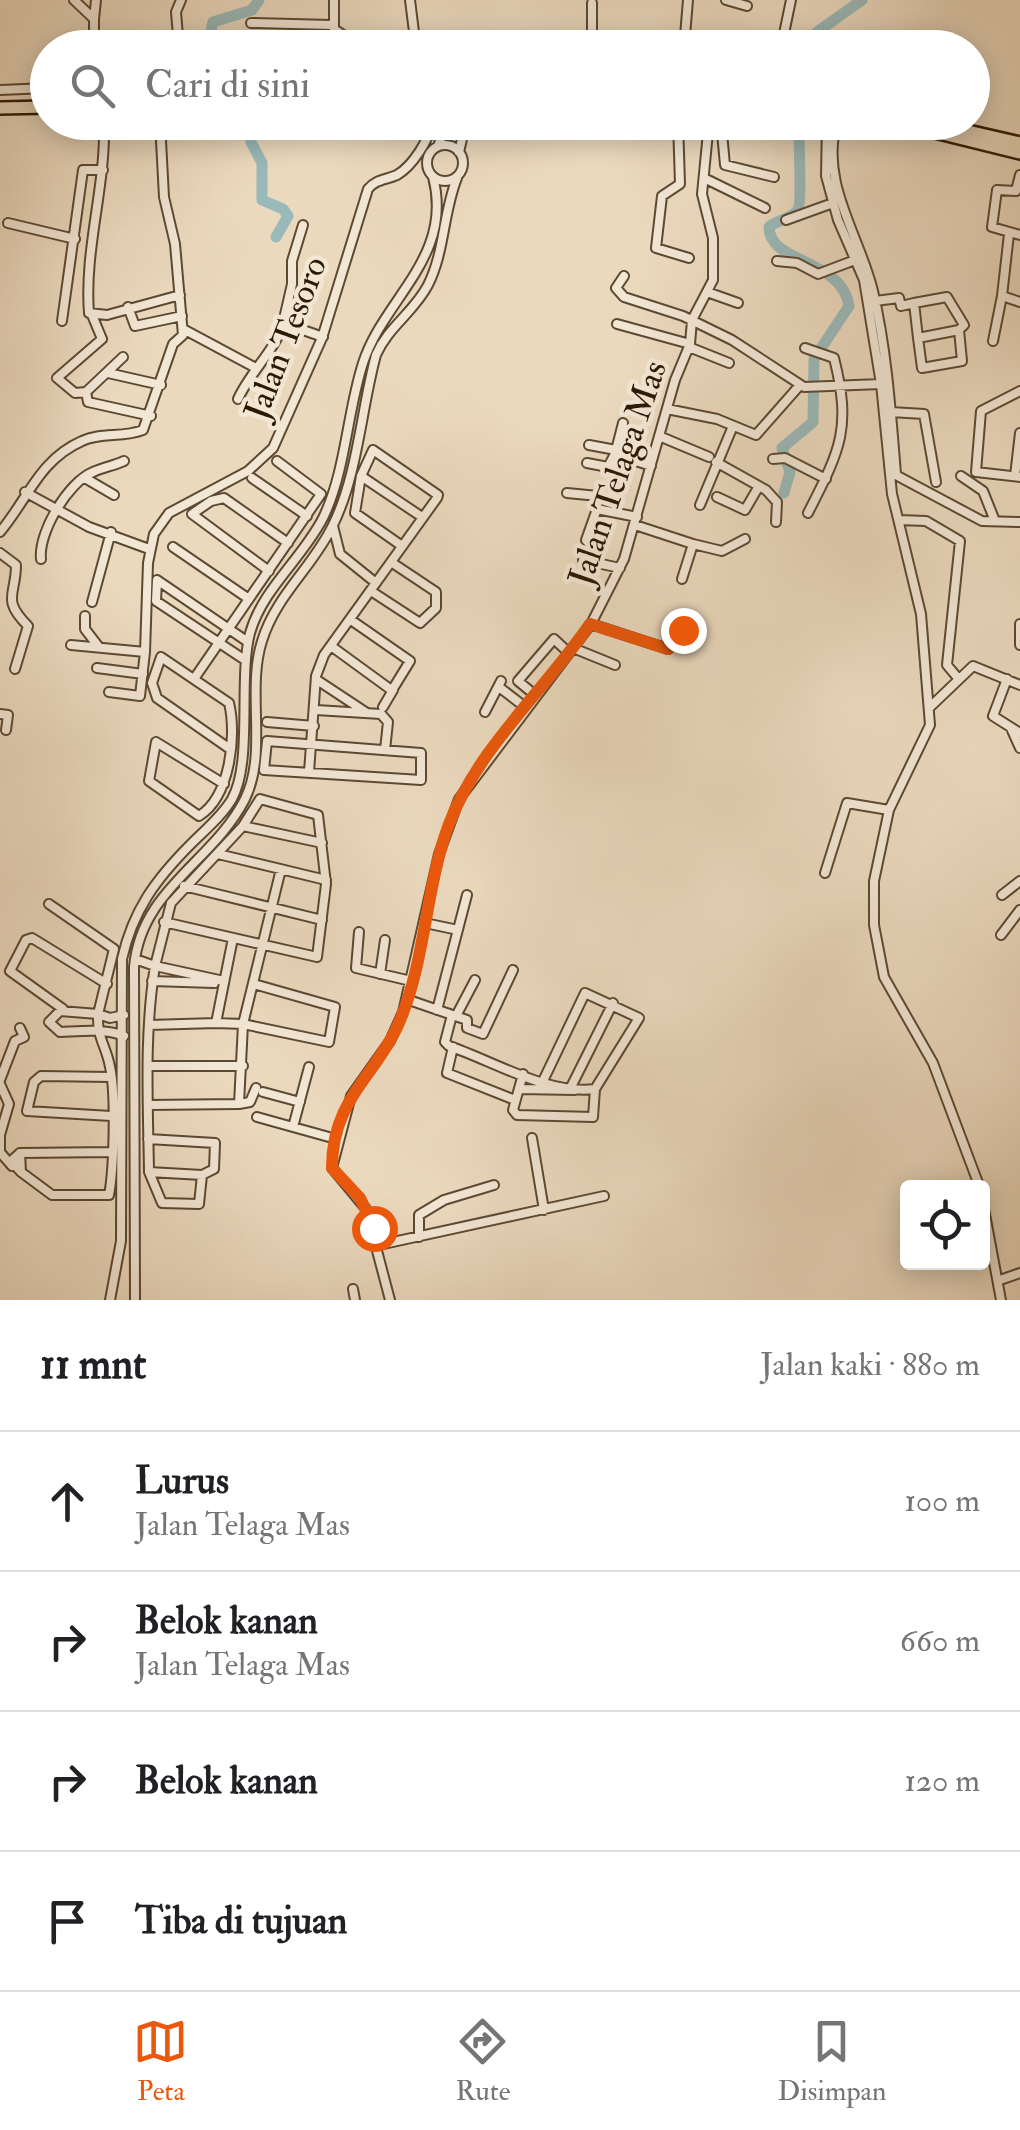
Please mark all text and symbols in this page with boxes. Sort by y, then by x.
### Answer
search box [30,30,990,140]
icon: search [65,58,120,113]
text: Cari di sini [145,61,310,109]
street label: Jalan Tesoro [234,250,337,427]
street label: Jalan Telaga Mas [559,355,677,593]
route end [661,608,707,654]
map controls [900,1180,990,1270]
button: locate [900,1180,990,1270]
route start [352,1206,398,1252]
text: 11 mnt [40,1339,146,1391]
text: Jalan kaki · 880 m [760,1345,980,1385]
text: Lurus [135,1457,229,1505]
icon: ahead [40,1474,95,1529]
text: 100 m [904,1481,980,1521]
text: Jalan Telaga Mas [135,1505,350,1545]
text: Belok kanan [135,1597,318,1645]
icon: right [40,1614,95,1669]
text: 660 m [900,1621,980,1661]
text: Jalan Telaga Mas [135,1645,350,1685]
icon: right [40,1754,95,1809]
text: Belok kanan [135,1757,318,1805]
text: 120 m [904,1761,980,1801]
icon: arrive [40,1894,95,1949]
text: Tiba di tujuan [135,1897,347,1945]
tab: Peta [133,2014,188,2109]
tab: Rute [455,2014,510,2109]
tab: Disimpan [777,2014,887,2109]

